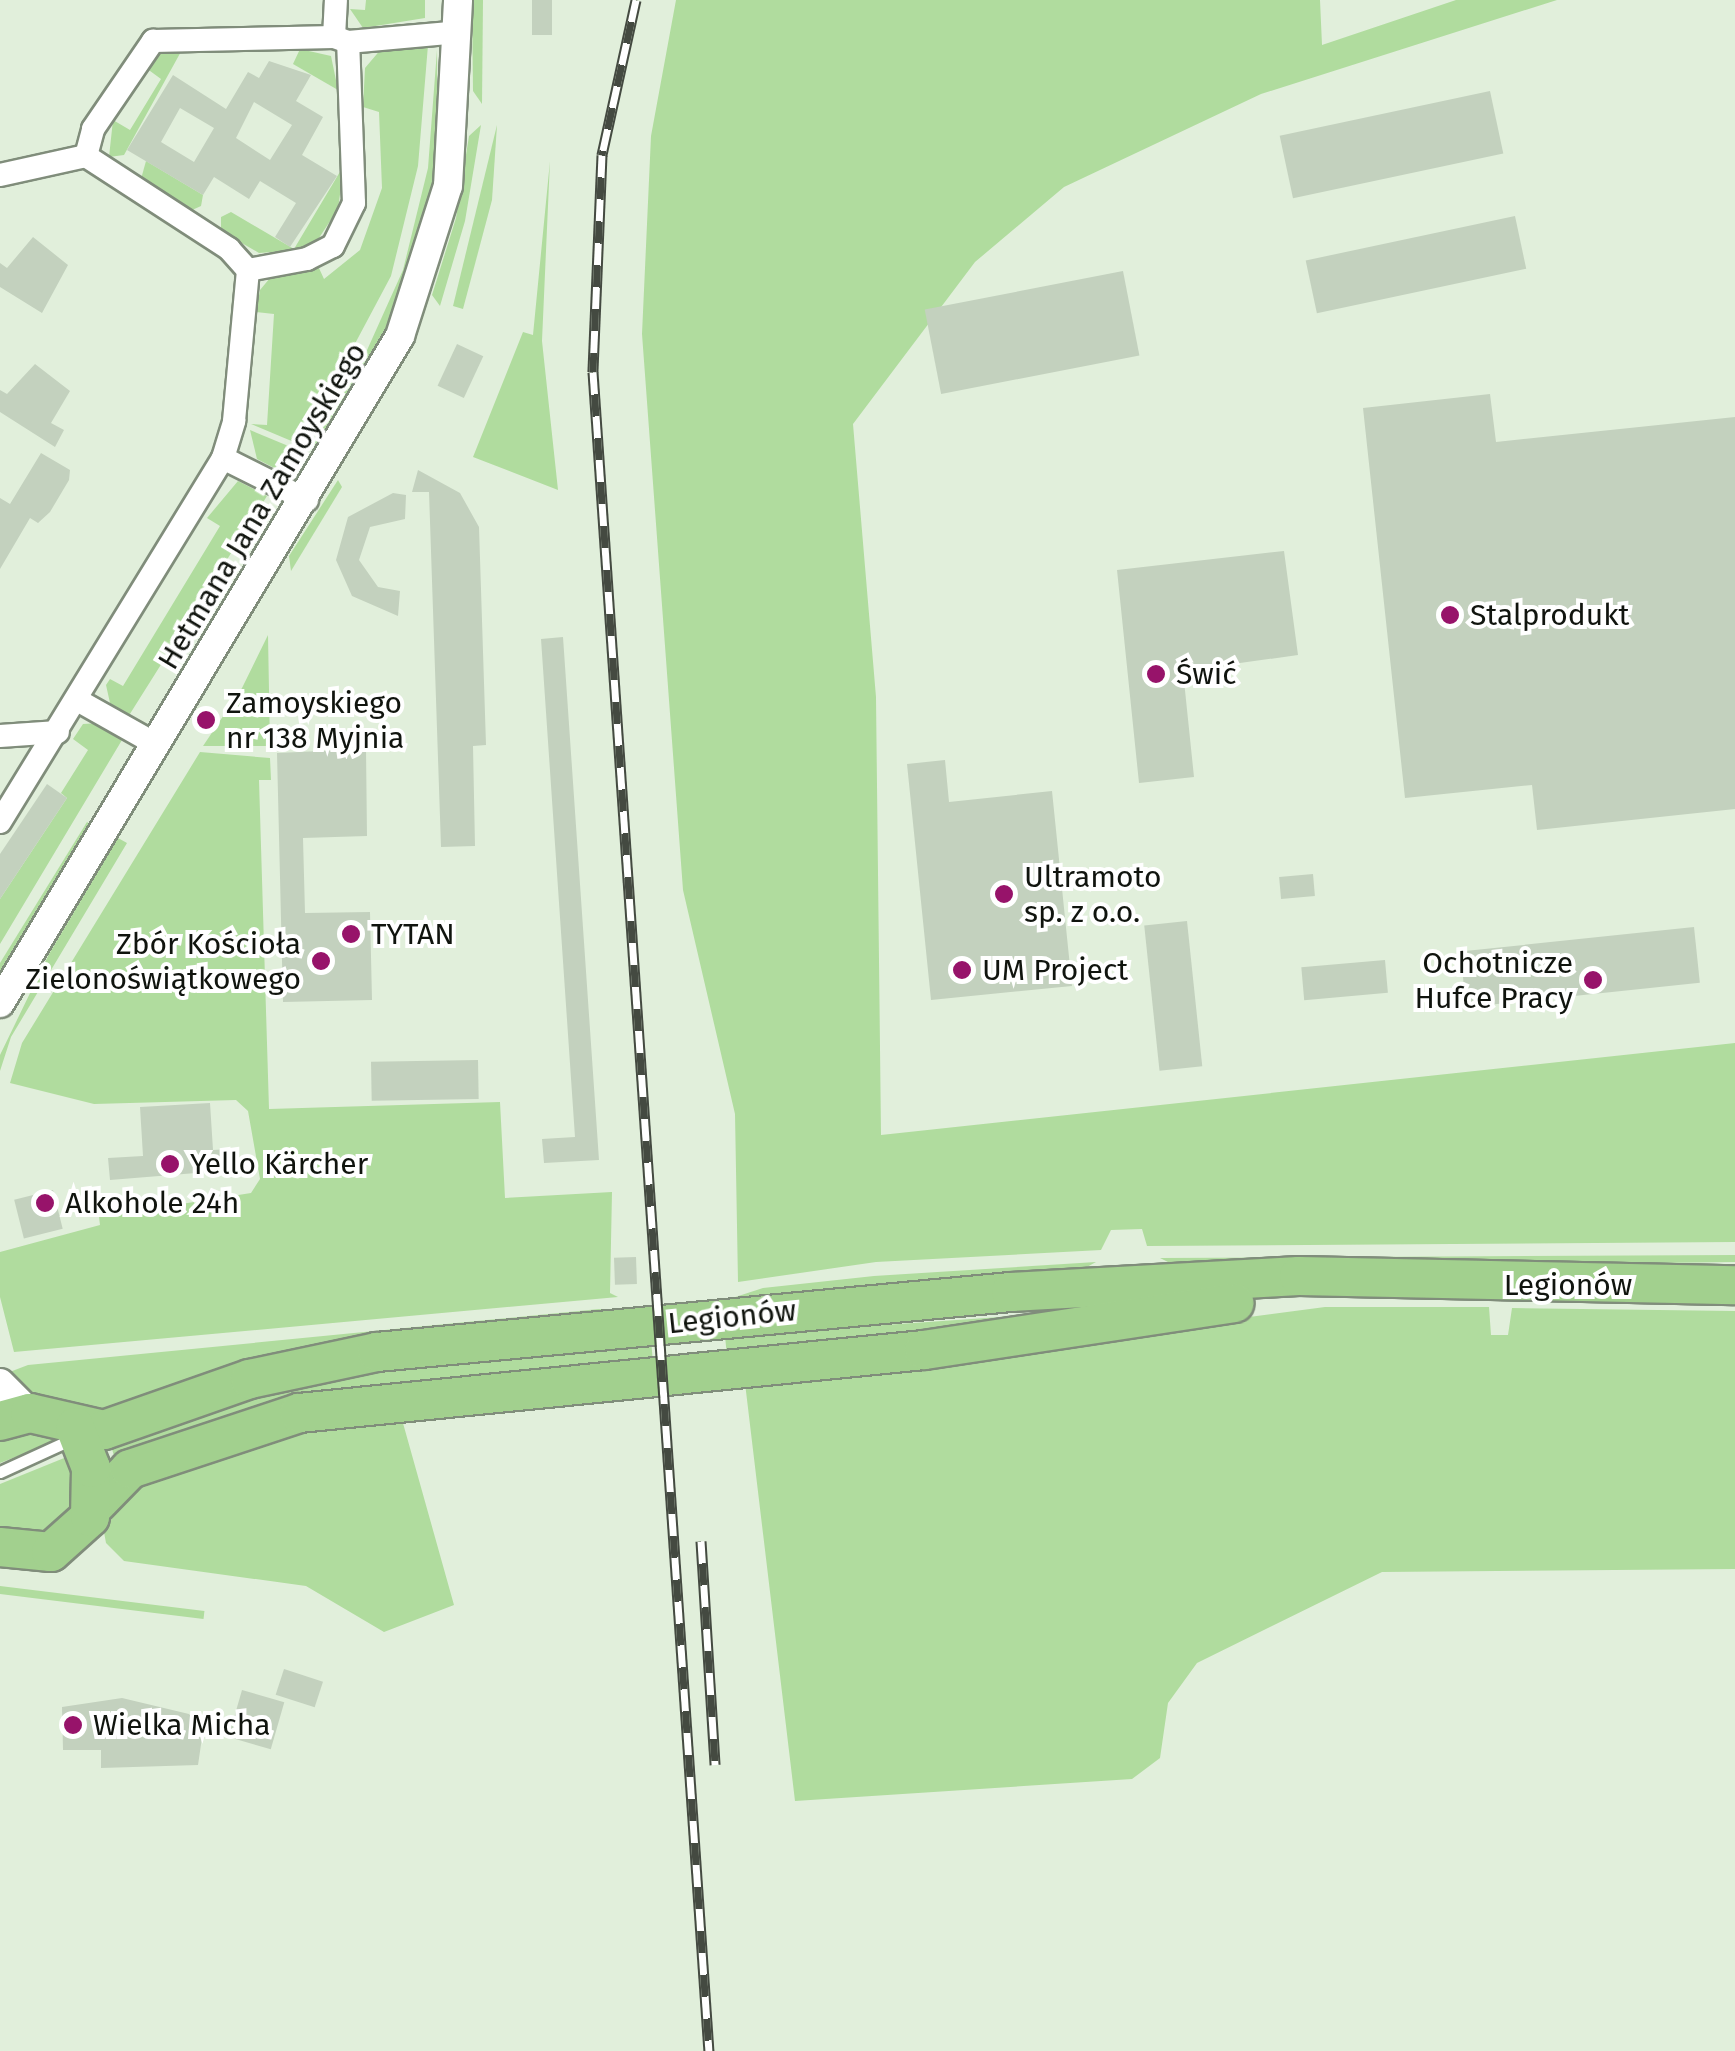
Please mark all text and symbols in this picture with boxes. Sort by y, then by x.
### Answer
street label: Hetmana Jana Zamoyskiego [150,336,374,676]
place label: Stalprodukt [1470,597,1629,633]
marker: Stalprodukt [1439,604,1461,626]
place label: Świć [1176,656,1237,692]
marker: Świć [1145,663,1167,685]
place label: Zamoyskiego nr 138 Myjnia [226,685,404,756]
marker: Zamoyskiego nr 138 Myjnia [195,709,217,731]
place label: Ultramoto sp. z o.o. [1024,859,1161,930]
marker: Ultramoto sp. z o.o. [993,883,1015,905]
place label: TYTAN [371,916,455,952]
marker: TYTAN [340,923,362,945]
place label: Zbór Kościoła Zielonoświątkowego [25,926,301,996]
place label: Ochotnicze Hufce Pracy [1415,945,1573,1016]
marker: Zbór Kościoła Zielonoświątkowego [310,950,332,972]
place label: UM Project [982,952,1128,988]
marker: UM Project [951,959,973,981]
marker: Ochotnicze Hufce Pracy [1582,969,1604,991]
place label: Yello Kärcher [190,1146,368,1182]
marker: Yello Kärcher [159,1153,181,1175]
place label: Alkohole 24h [65,1185,239,1221]
marker: Alkohole 24h [34,1192,56,1214]
street label: Legionów [1504,1267,1632,1303]
street label: Legionów [666,1292,798,1342]
place label: Wielka Micha [93,1707,271,1743]
marker: Wielka Micha [62,1714,84,1736]

